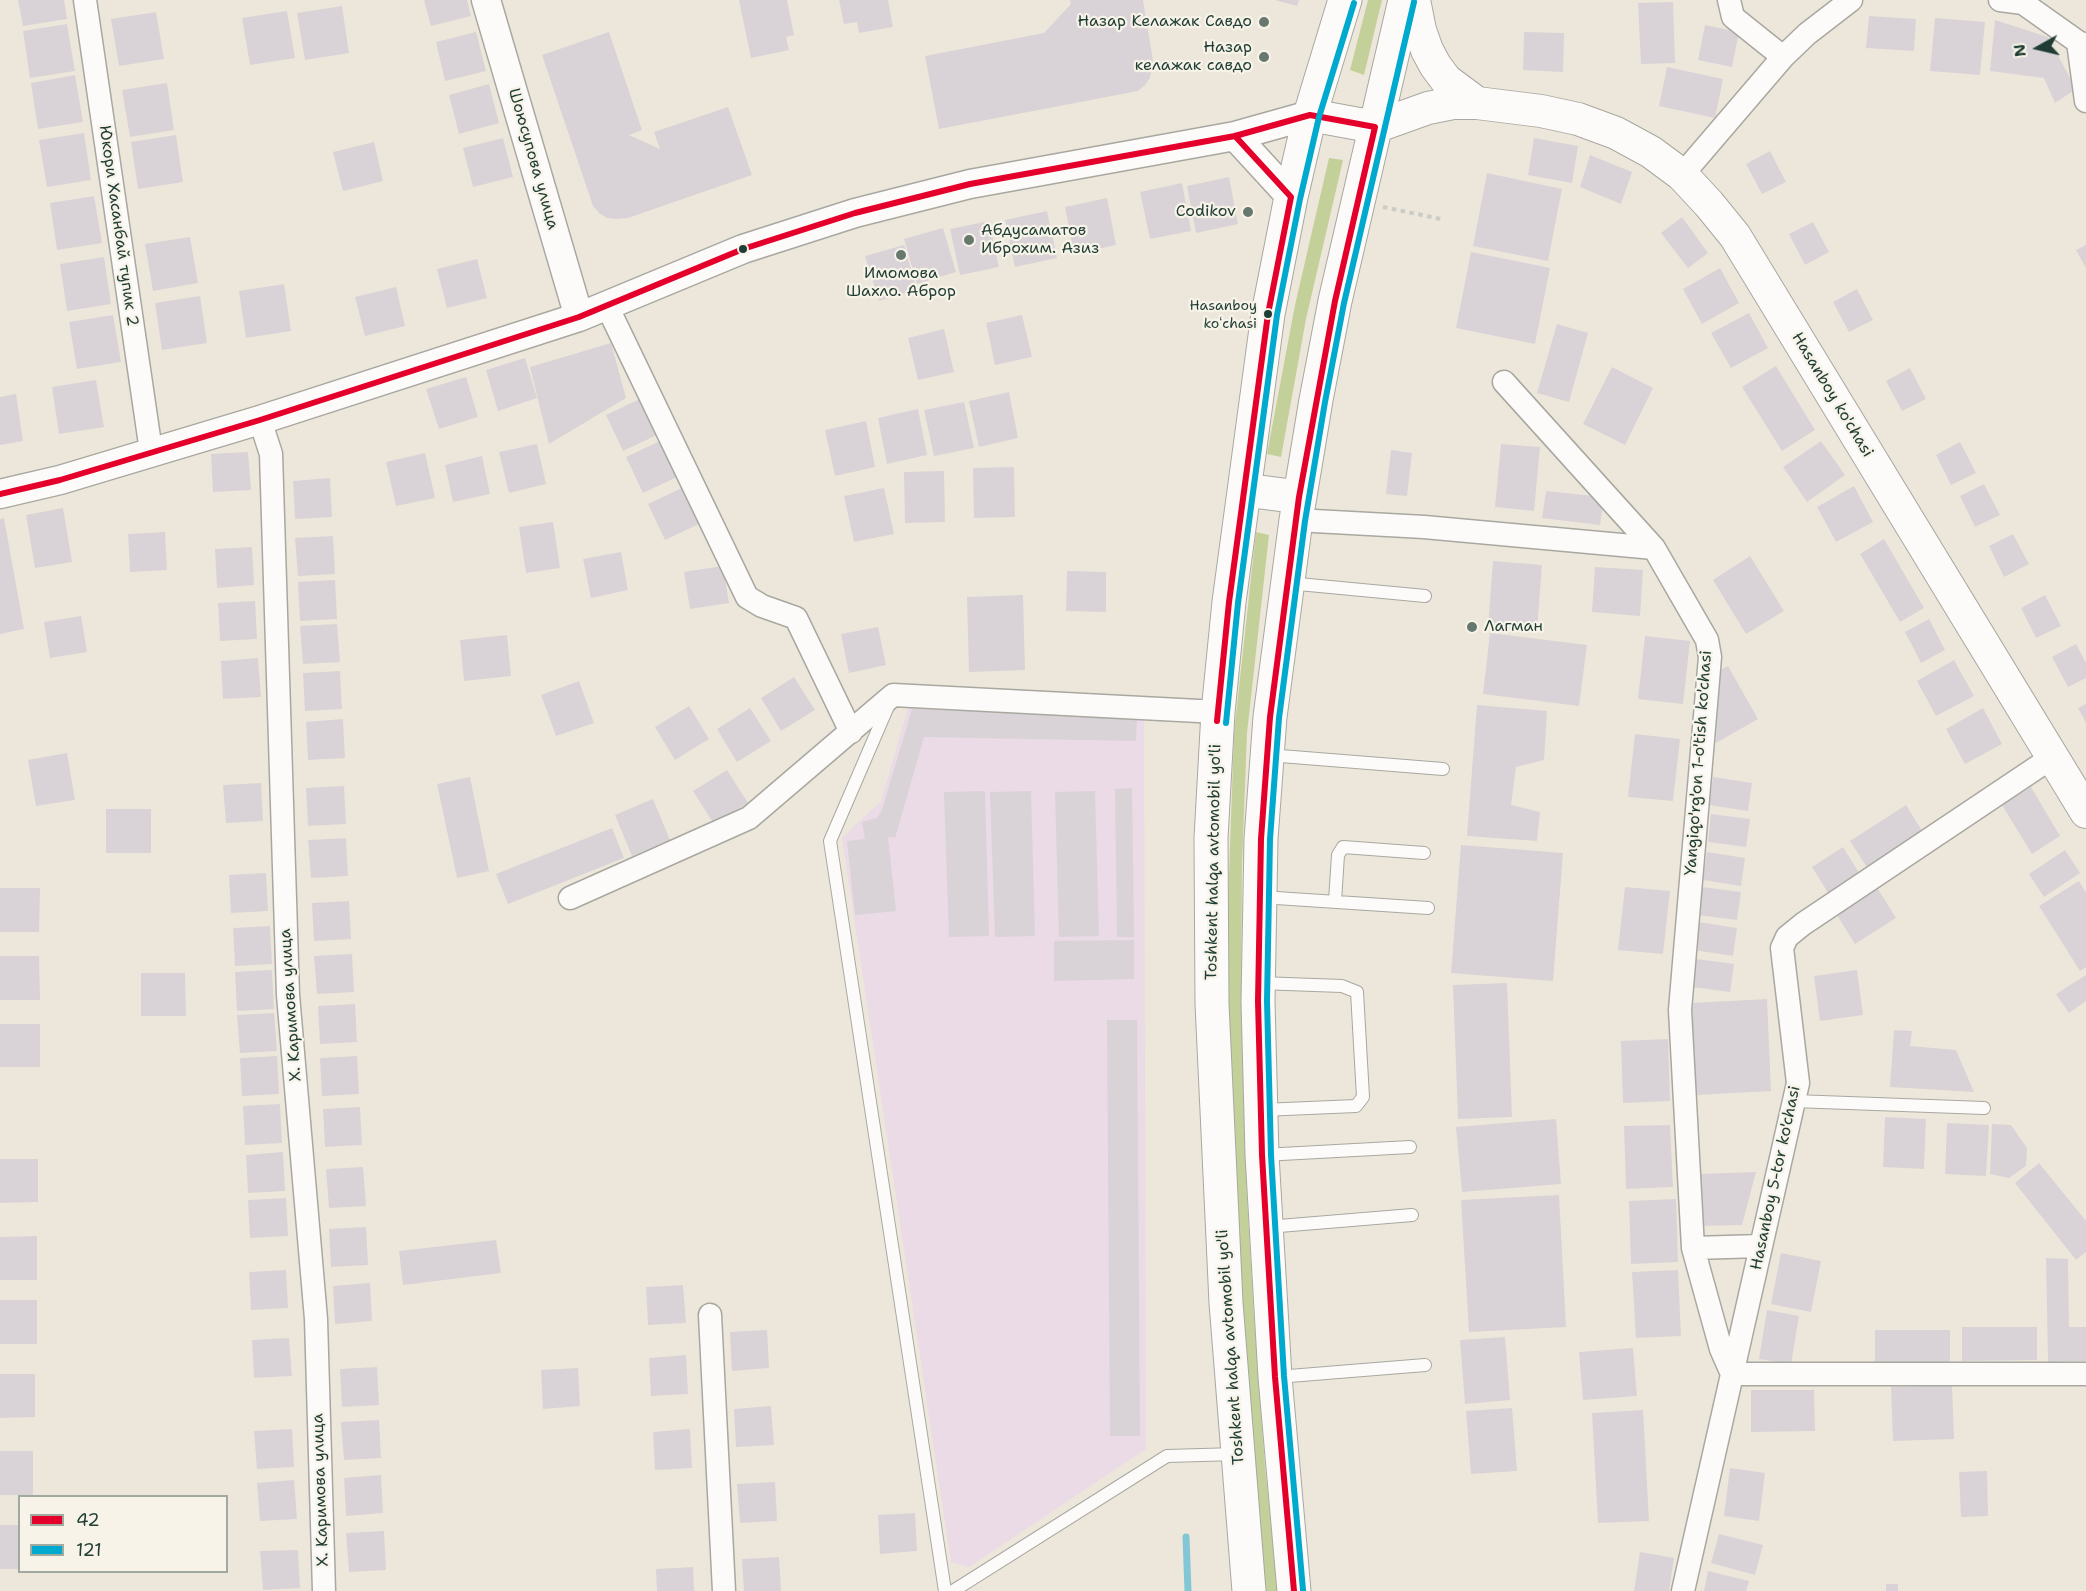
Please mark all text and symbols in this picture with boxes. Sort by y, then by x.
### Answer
place label: Назар Келажак Савдо [1078,12,1252,32]
marker: Назар Келажак Савдо [1257,15,1271,29]
north arrow [2008,18,2068,78]
place label: Назар келажак савдо [1135,38,1252,76]
text: N [2008,43,2031,58]
marker: Назар келажак савдо [1257,50,1271,64]
street label: Шоюсупова улица [504,86,562,232]
street label: Юкори Хасанбай тупик 2 [94,124,142,328]
place label: Codikov [1176,202,1236,222]
marker: Codikov [1241,205,1255,219]
place label: Абдусаматов Иброхим. Азиз [981,221,1099,259]
marker: Абдусаматов Иброхим. Азиз [962,233,976,247]
unlabelled marker [737,243,749,255]
marker: Имомова Шахло. Аброр [894,248,908,262]
place label: Имомова Шахло. Аброр [846,264,956,302]
place label: Hasanboy koʻchasi [1190,298,1257,330]
marker: Hasanboy koʻchasi [1262,308,1274,320]
street label: Hasanboy ko'chasi [1787,329,1877,461]
place label: Лагман [1484,617,1543,637]
marker: Лагман [1465,620,1479,634]
street label: Yangiqo'rg'on 1-o'tish ko'chasi [1682,650,1716,876]
street label: Toshkent halqa avtomobil yo'li [1202,744,1226,980]
street label: Х. Каримова улица [276,928,306,1082]
street label: Hasanboy 5-tor ko'chasi [1747,1084,1805,1272]
street label: Toshkent halqa avtomobil yo'li [1213,1229,1249,1465]
street label: Х. Каримова улица [309,1413,333,1567]
legend [18,1495,228,1573]
text: 42 [76,1508,100,1532]
text: 121 [76,1538,102,1562]

